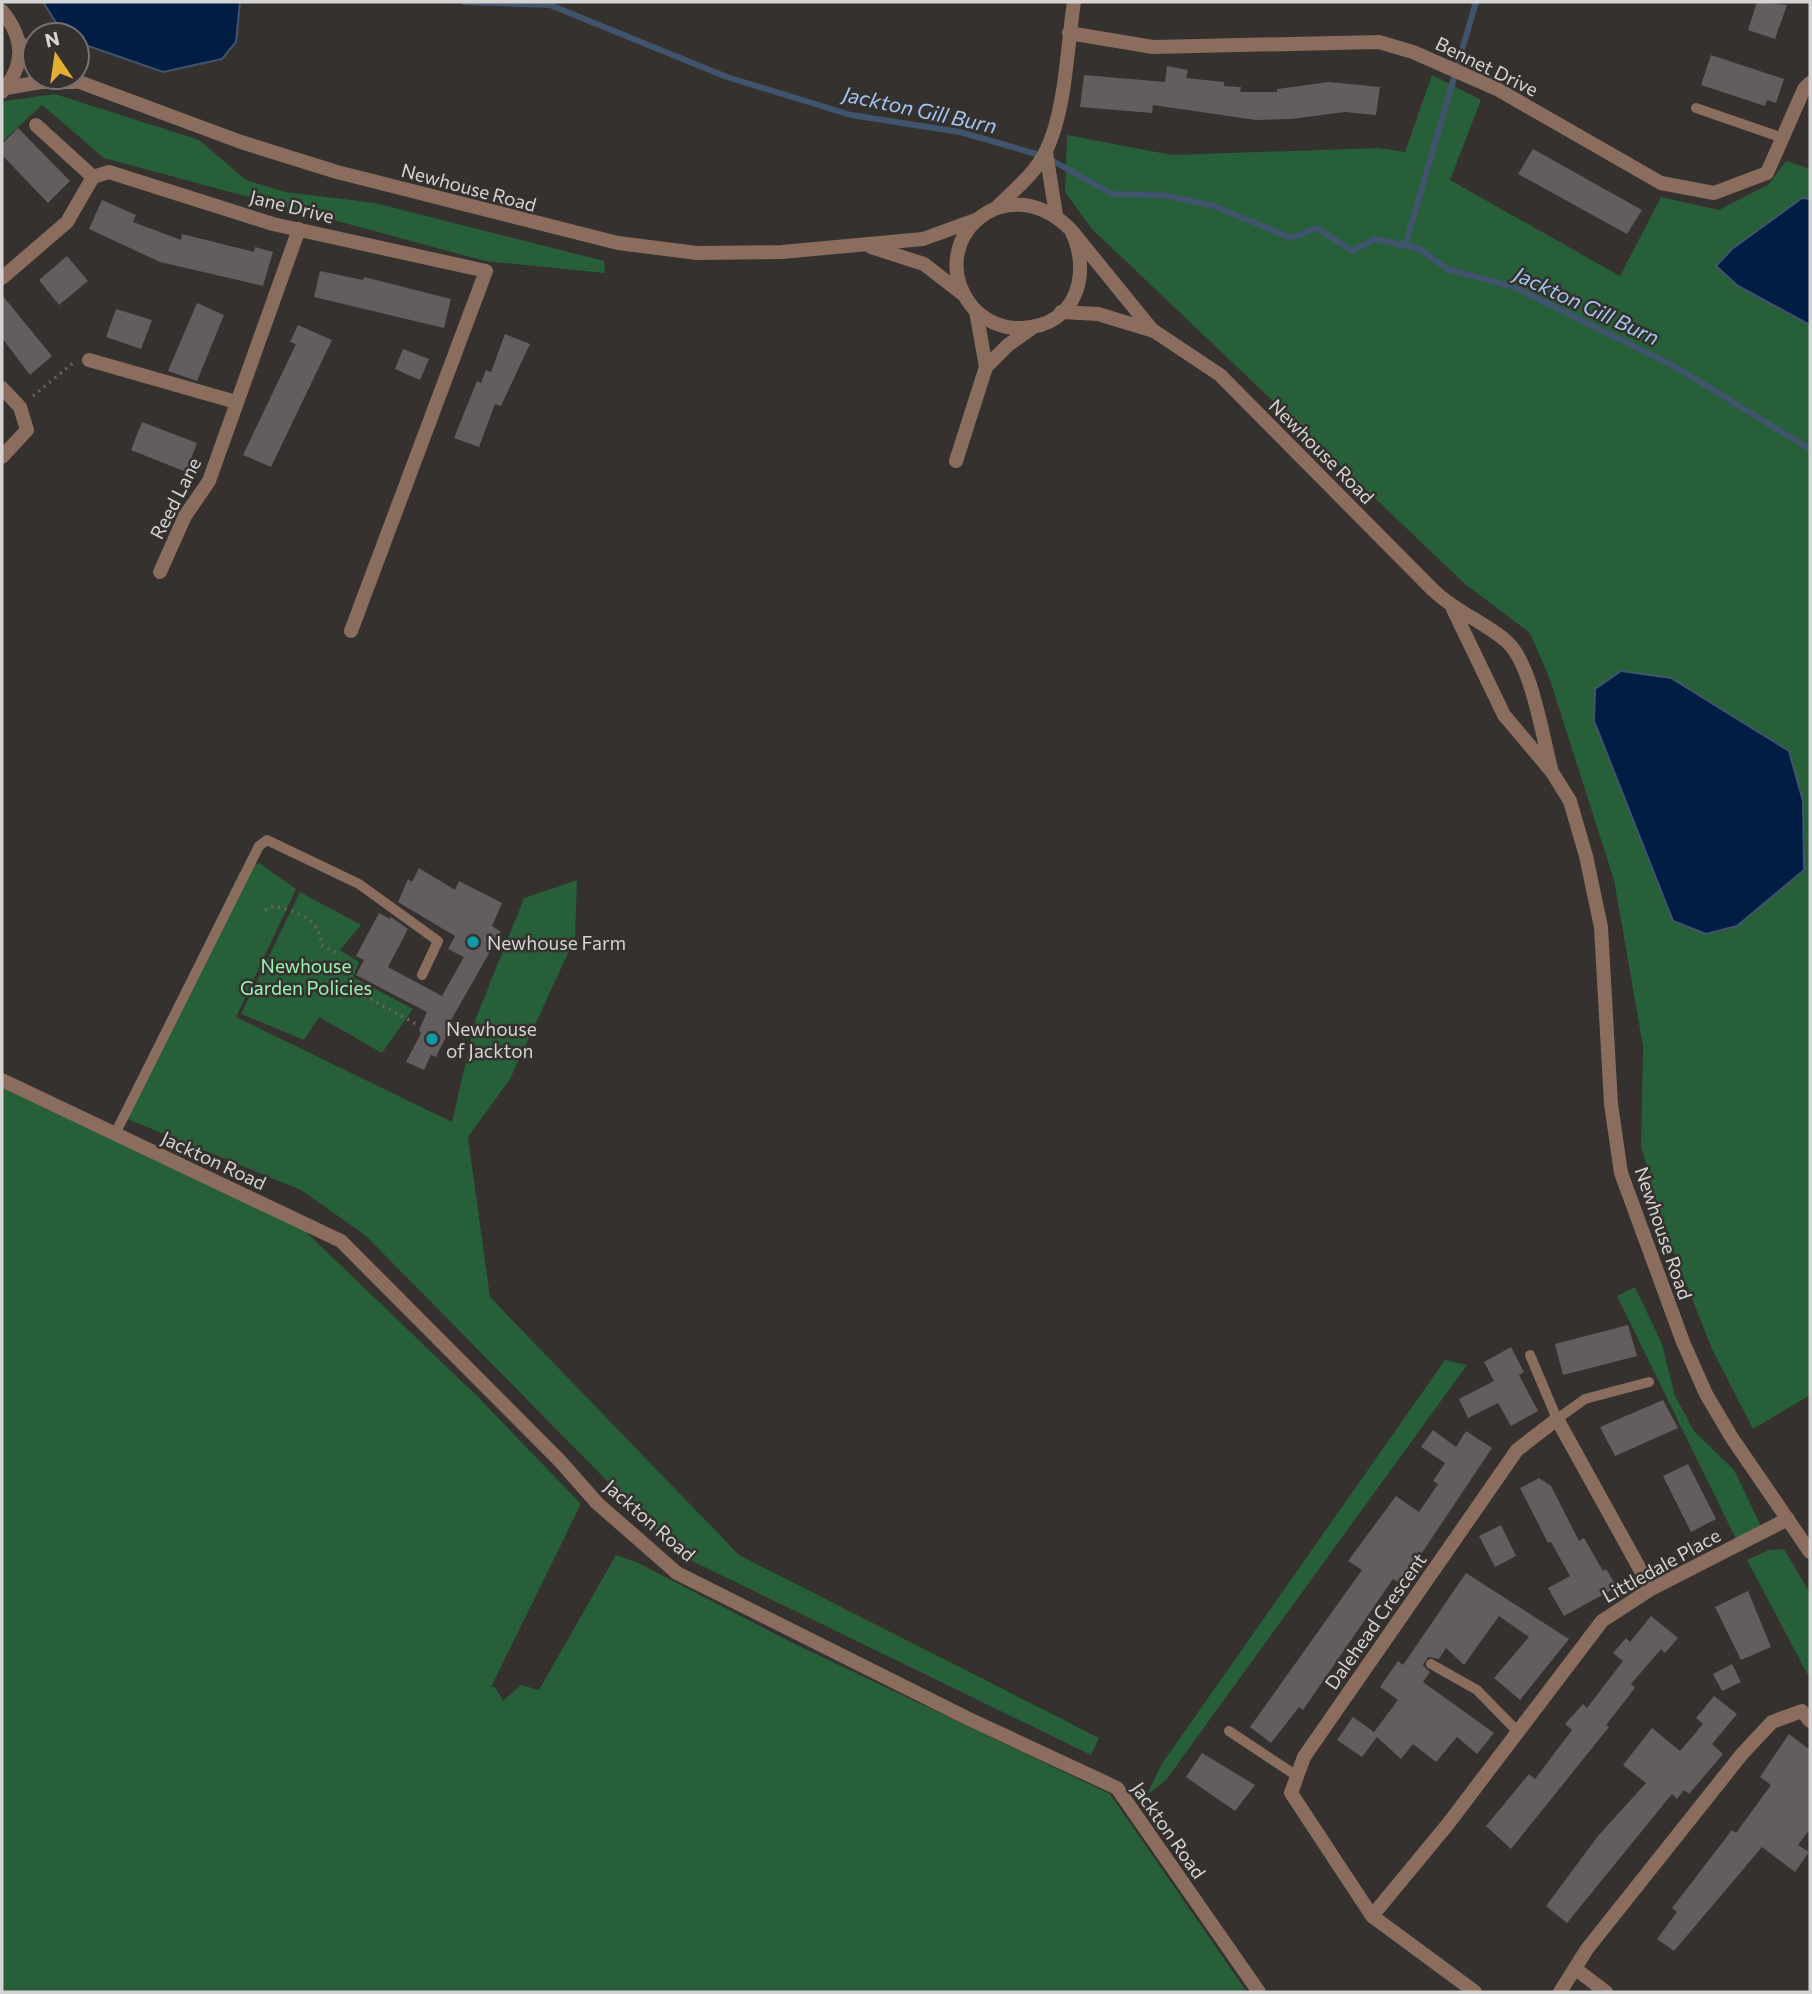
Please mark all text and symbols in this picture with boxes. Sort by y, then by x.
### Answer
north arrow [21,21,91,91]
text: N [43,26,62,52]
street label: Bennet Drive [1432,31,1542,101]
water label: Jackton Gill Burn [839,80,999,138]
street label: Newhouse Road [399,158,539,216]
street label: Jane Drive [248,184,336,228]
water label: Jackton Gill Burn [1509,260,1663,350]
street label: Newhouse Road [1265,394,1379,508]
street label: Reed Lane [145,453,205,543]
place label: Newhouse Farm [487,931,626,954]
marker: Newhouse Farm [465,934,481,950]
park label: Newhouse Garden Policies [240,954,372,999]
place label: Newhouse of Jackton [446,1017,537,1062]
marker: Newhouse of Jackton [424,1031,440,1047]
street label: Jackton Road [158,1126,270,1194]
street label: Newhouse Road [1631,1164,1697,1302]
street label: Jackton Road [600,1474,700,1566]
street label: Littledale Place [1598,1523,1724,1607]
street label: Dalehead Crescent [1319,1548,1431,1694]
street label: Jackton Road [1127,1777,1211,1883]

